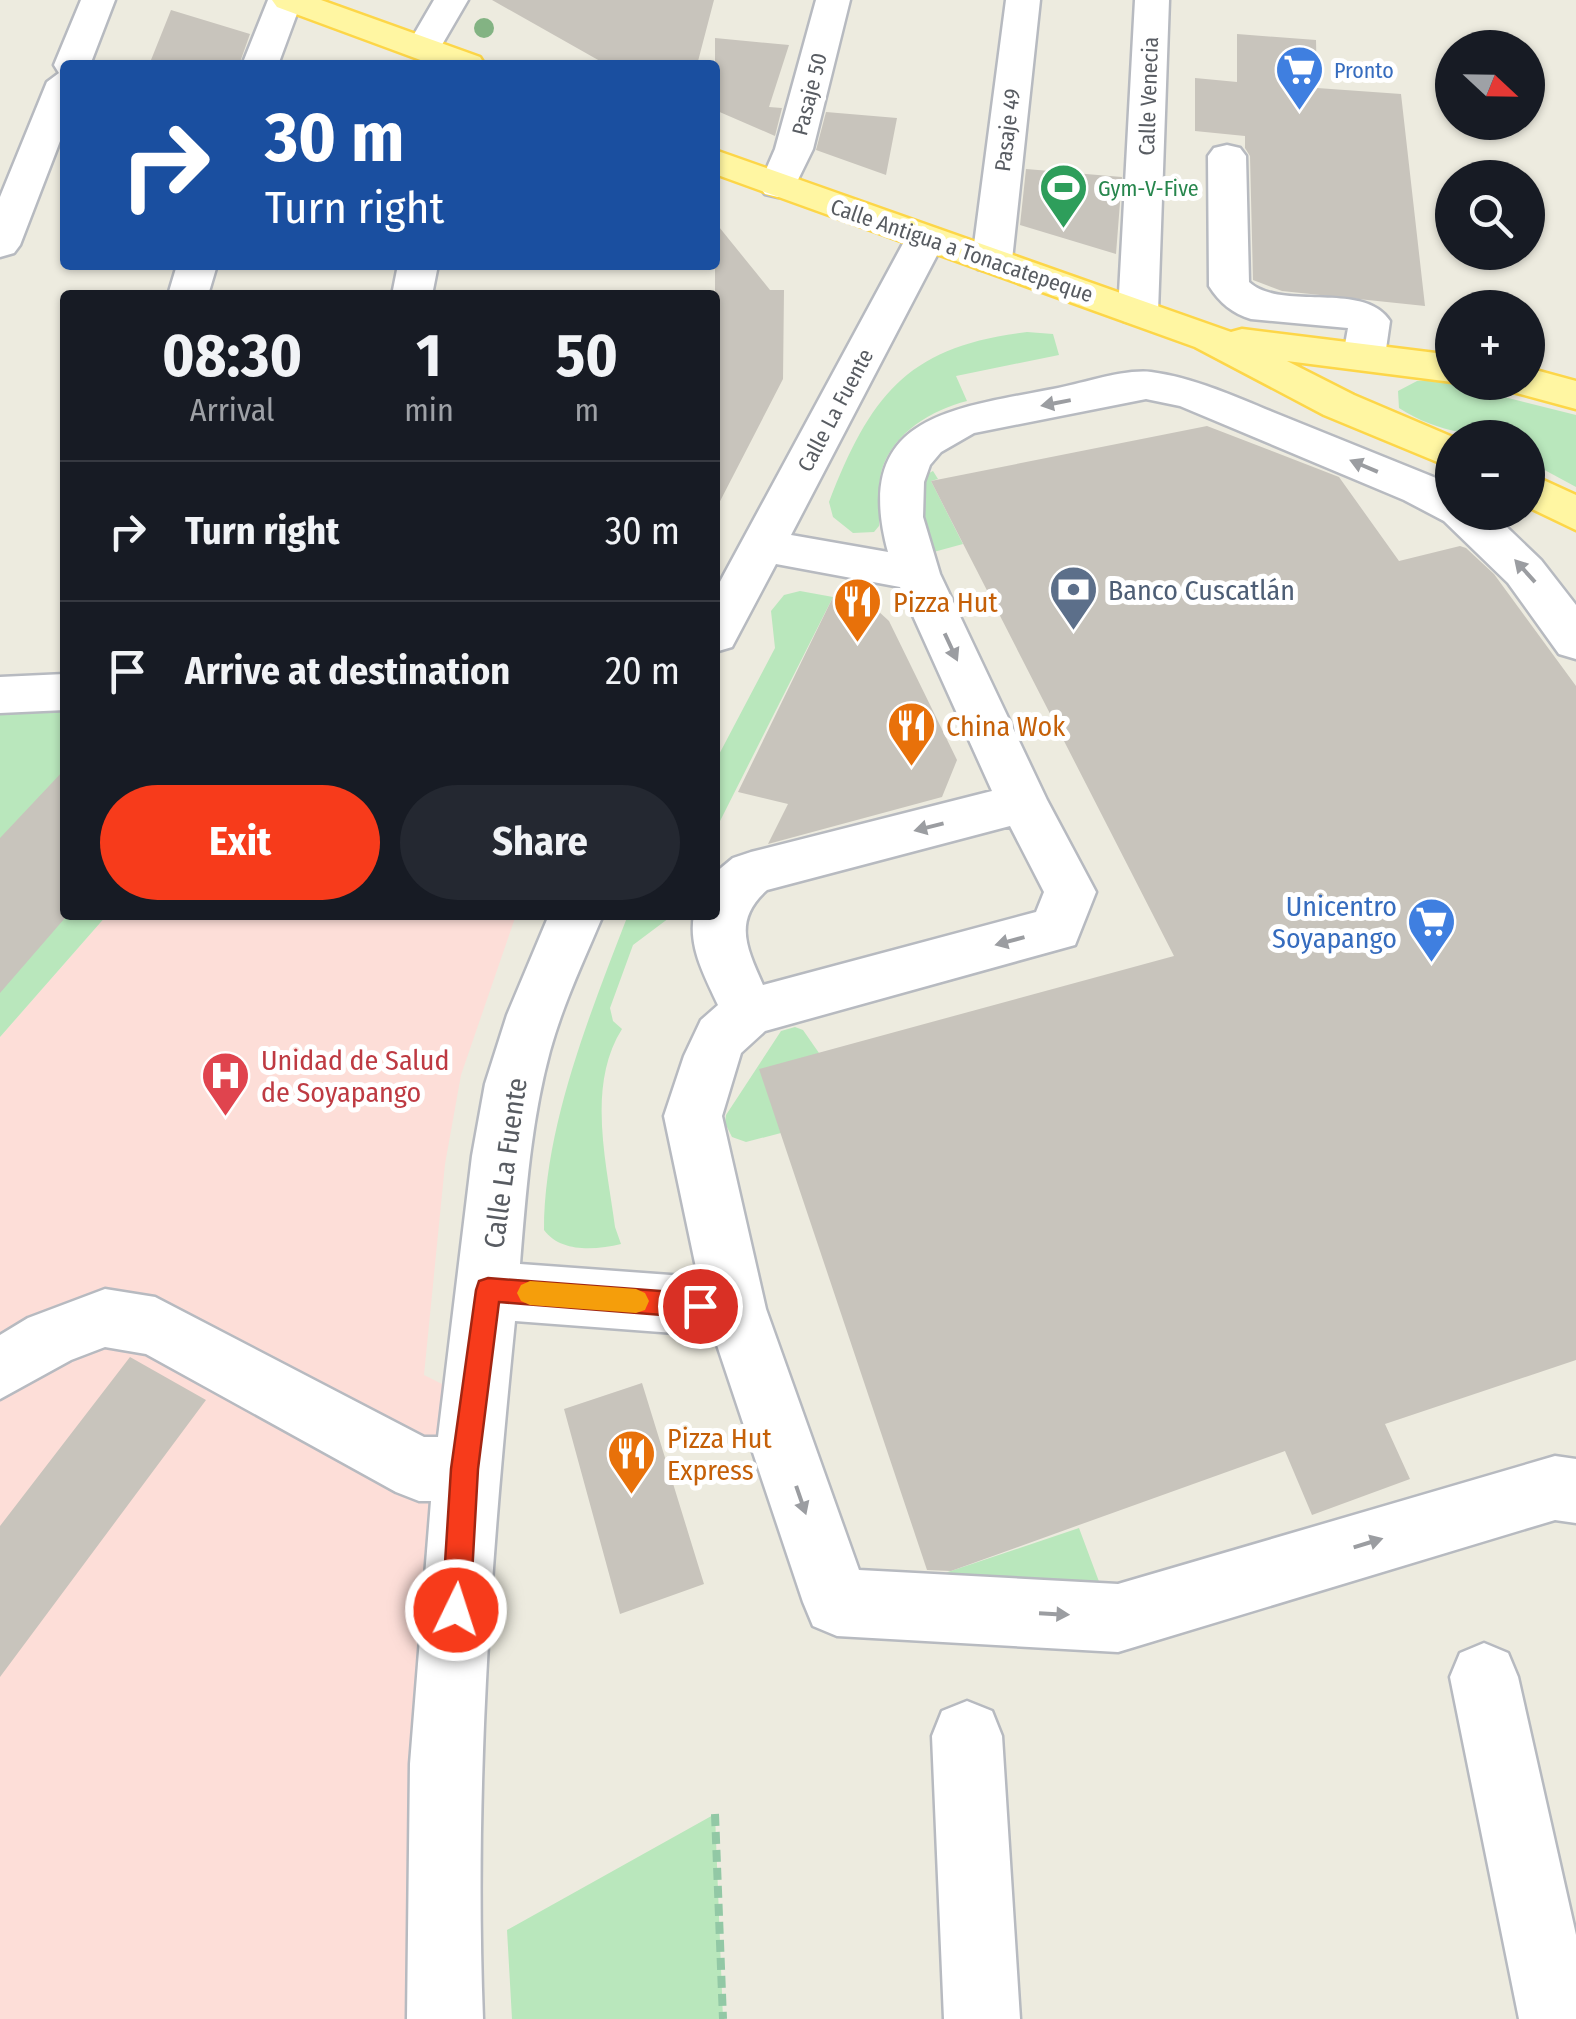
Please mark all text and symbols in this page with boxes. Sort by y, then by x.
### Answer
north arrow [1435,30,1545,140]
map controls [1435,30,1545,530]
street label: Calle Venecia [1133,36,1164,156]
supermarket icon: Pronto [1273,44,1325,112]
street label: Pasaje 50 [786,50,833,138]
place label: Pronto [1334,57,1394,84]
street label: Pasaje 49 [989,87,1026,173]
text: 30 m [265,96,404,180]
icon: right [100,100,230,230]
button: search [1435,160,1545,270]
sports icon: Gym-V-Five [1037,162,1089,230]
place label: Gym-V-Five [1098,175,1199,202]
text: Turn right [265,181,444,235]
street label: Calle Antigua a Tonacatepeque [827,193,1097,308]
button: + [1435,290,1545,400]
text: 08:30 [162,320,302,392]
text: 1 [416,320,442,392]
text: 50 [556,320,618,392]
street label: Calle La Fuente [792,344,879,476]
text: Arrival [190,391,275,429]
text: min [404,391,454,429]
text: m [575,391,599,429]
one-way arrow [1041,395,1072,411]
button: − [1435,420,1545,530]
one-way arrow [1350,458,1379,474]
icon: right [100,504,155,559]
text: Turn right [185,508,339,554]
text: 30 m [605,508,680,554]
one-way arrow [1515,559,1537,584]
bank icon: Banco Cuscatlán [1047,564,1099,632]
place label: Banco Cuscatlán [1108,574,1295,607]
restaurant icon: Pizza Hut [832,576,884,644]
place label: Pizza Hut [893,586,998,619]
one-way arrow [943,632,959,662]
icon: arrive [100,644,155,699]
text: Arrive at destination [185,648,510,694]
text: 20 m [605,648,680,694]
restaurant icon: China Wok [885,700,937,768]
place label: China Wok [946,710,1066,743]
button: Exit [100,785,380,900]
button: Share [400,785,680,900]
one-way arrow [913,820,944,836]
place label: Unicentro Soyapango [1272,890,1397,955]
supermarket icon: Unicentro Soyapango [1406,896,1458,964]
one-way arrow [994,933,1025,949]
place label: Unidad de Salud de Soyapango [261,1044,449,1109]
hospital icon: Unidad de Salud de Soyapango [200,1050,252,1118]
street label: Calle La Fuente [477,1076,534,1251]
pin [658,1264,743,1349]
icon: arrive [673,1279,728,1334]
place label: Pizza Hut Express [667,1422,772,1487]
restaurant icon: Pizza Hut Express [606,1428,658,1496]
one-way arrow [795,1486,810,1516]
one-way arrow [1353,1535,1384,1550]
position arrow [404,1558,508,1662]
one-way arrow [1039,1606,1070,1622]

